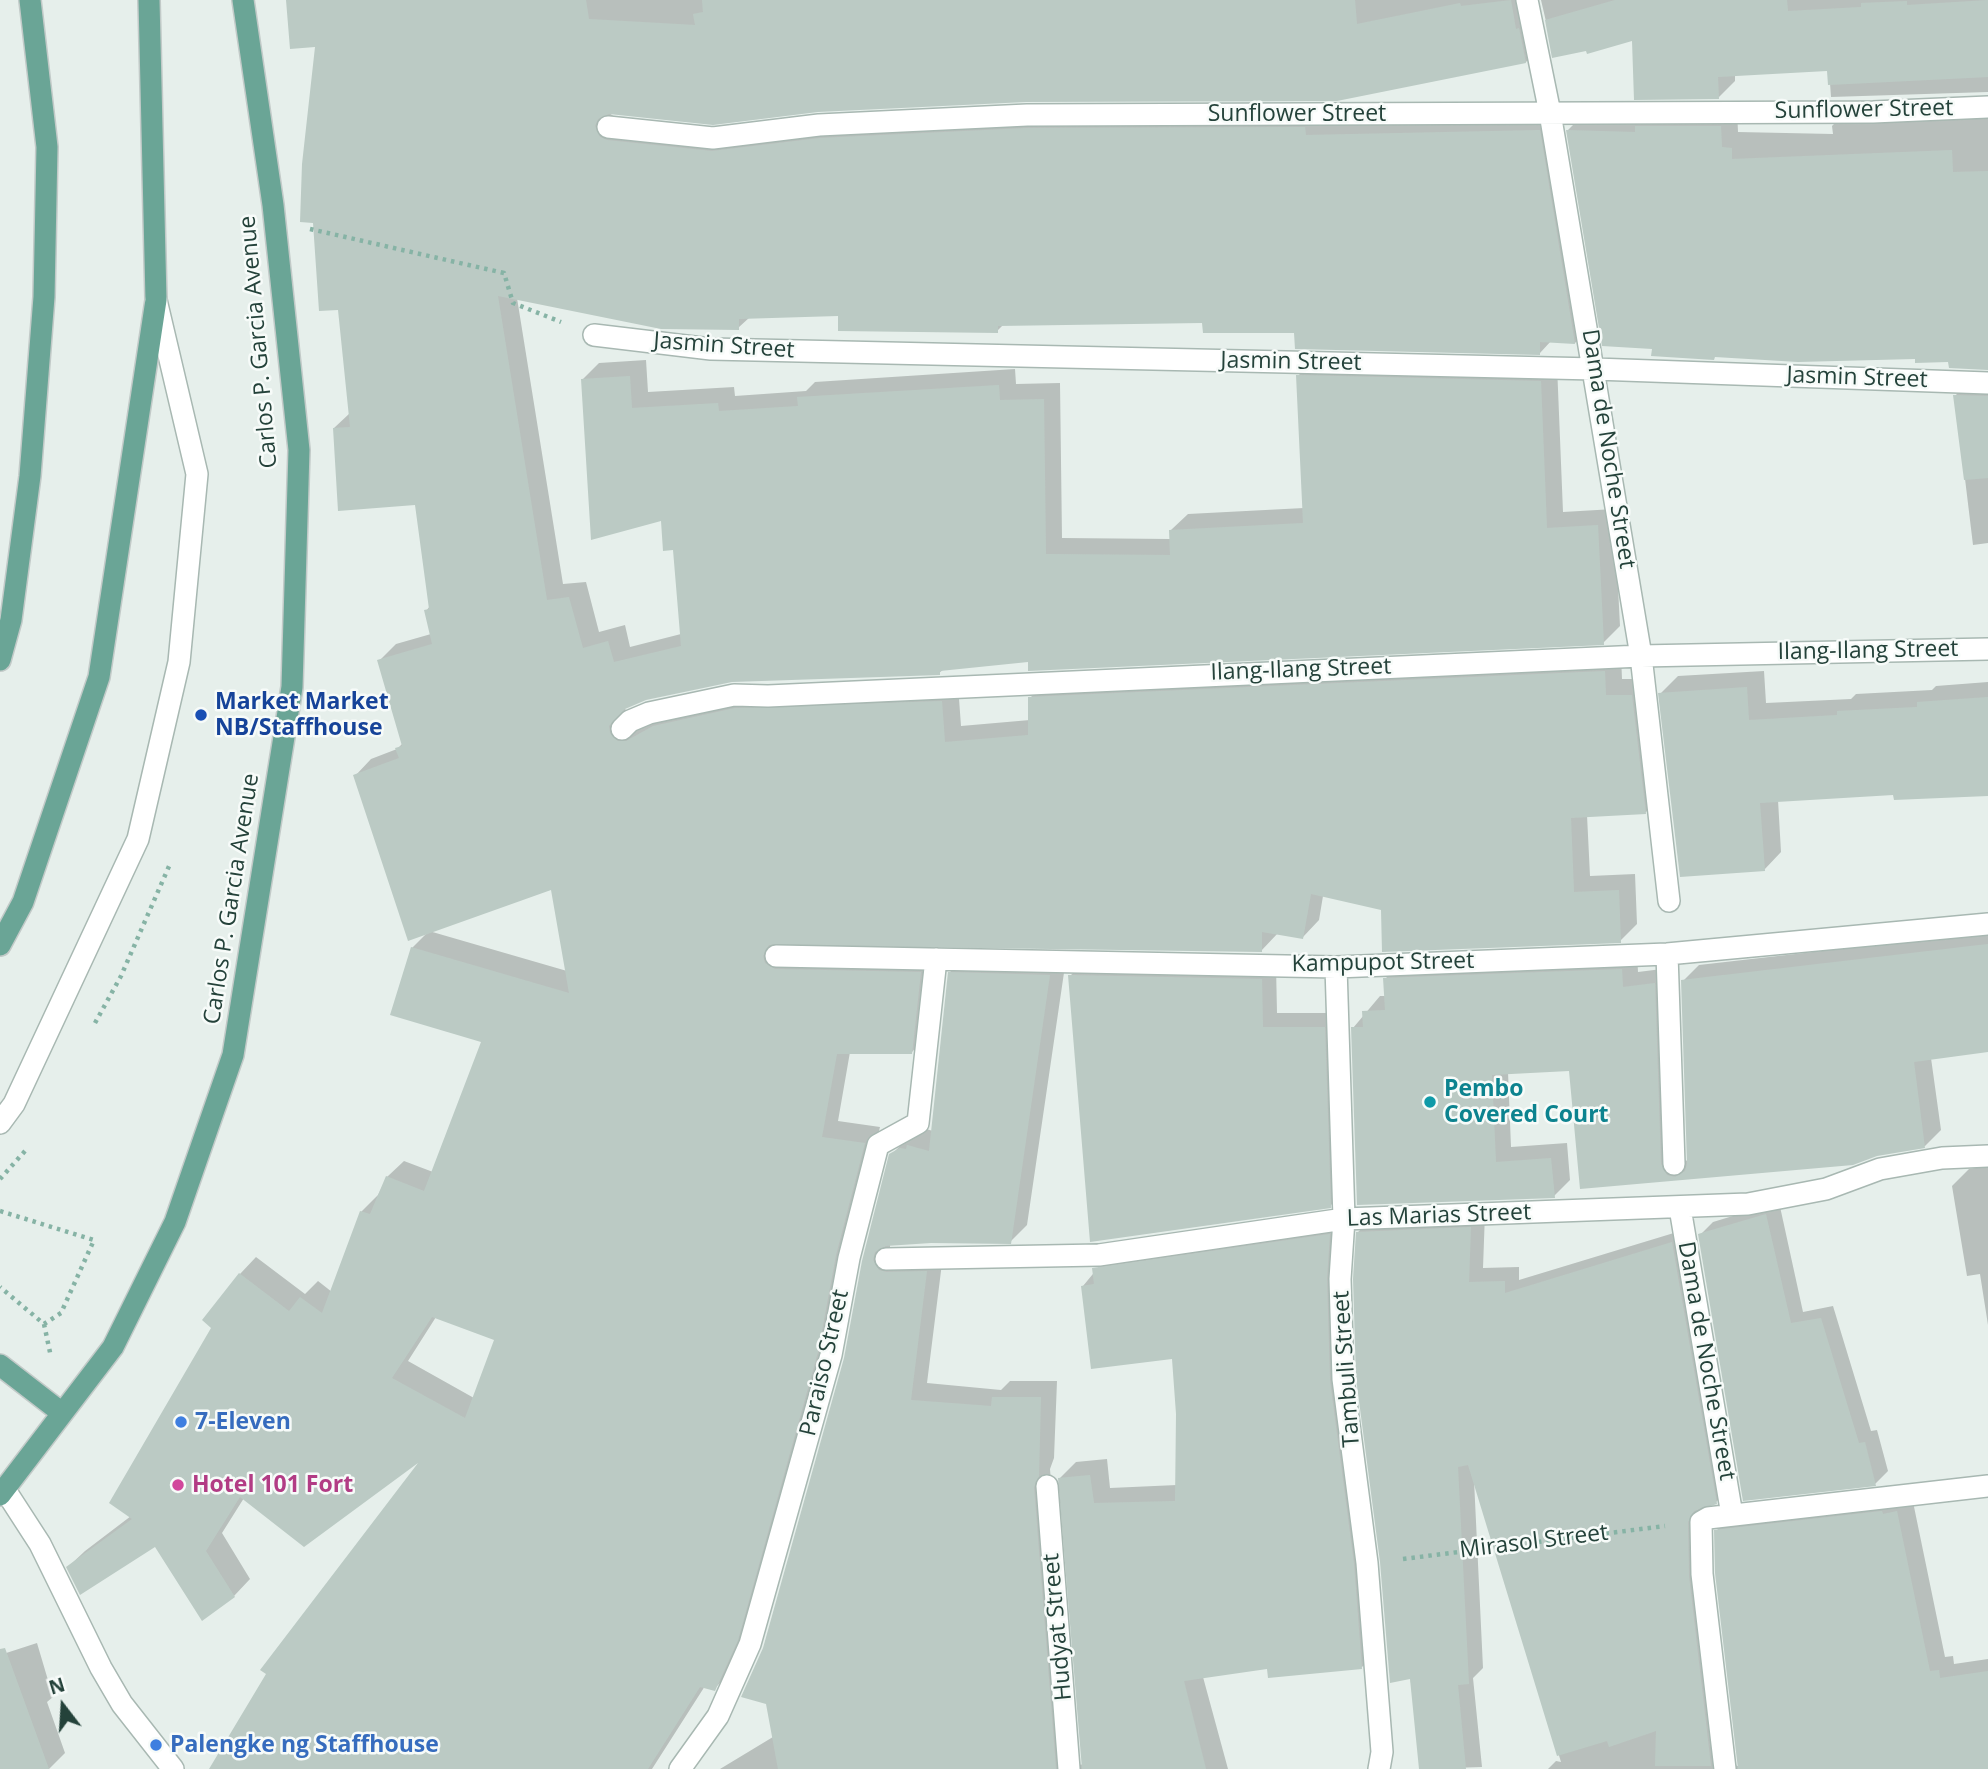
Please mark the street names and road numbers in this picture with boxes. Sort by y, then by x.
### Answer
street label: Sunflower Street [1774,95,1954,125]
street label: Sunflower Street [1208,100,1386,128]
street label: Carlos P. Garcia Avenue [234,214,284,470]
street label: Jasmin Street [653,327,795,365]
street label: Dama de Noche Street [1575,327,1641,571]
street label: Jasmin Street [1220,347,1362,377]
street label: Jasmin Street [1786,362,1928,394]
street label: Ilang-Ilang Street [1777,636,1959,666]
street label: Ilang-Ilang Street [1210,653,1392,687]
street label: Carlos P. Garcia Avenue [199,772,265,1026]
street label: Kampupot Street [1291,948,1475,978]
street label: Las Marias Street [1346,1199,1532,1233]
street label: Dama de Noche Street [1671,1240,1741,1482]
street label: Paraiso Street [795,1287,855,1439]
street label: Tambuli Street [1328,1290,1366,1448]
street label: Mirasol Street [1458,1519,1610,1565]
street label: Hudyat Street [1038,1552,1078,1702]

